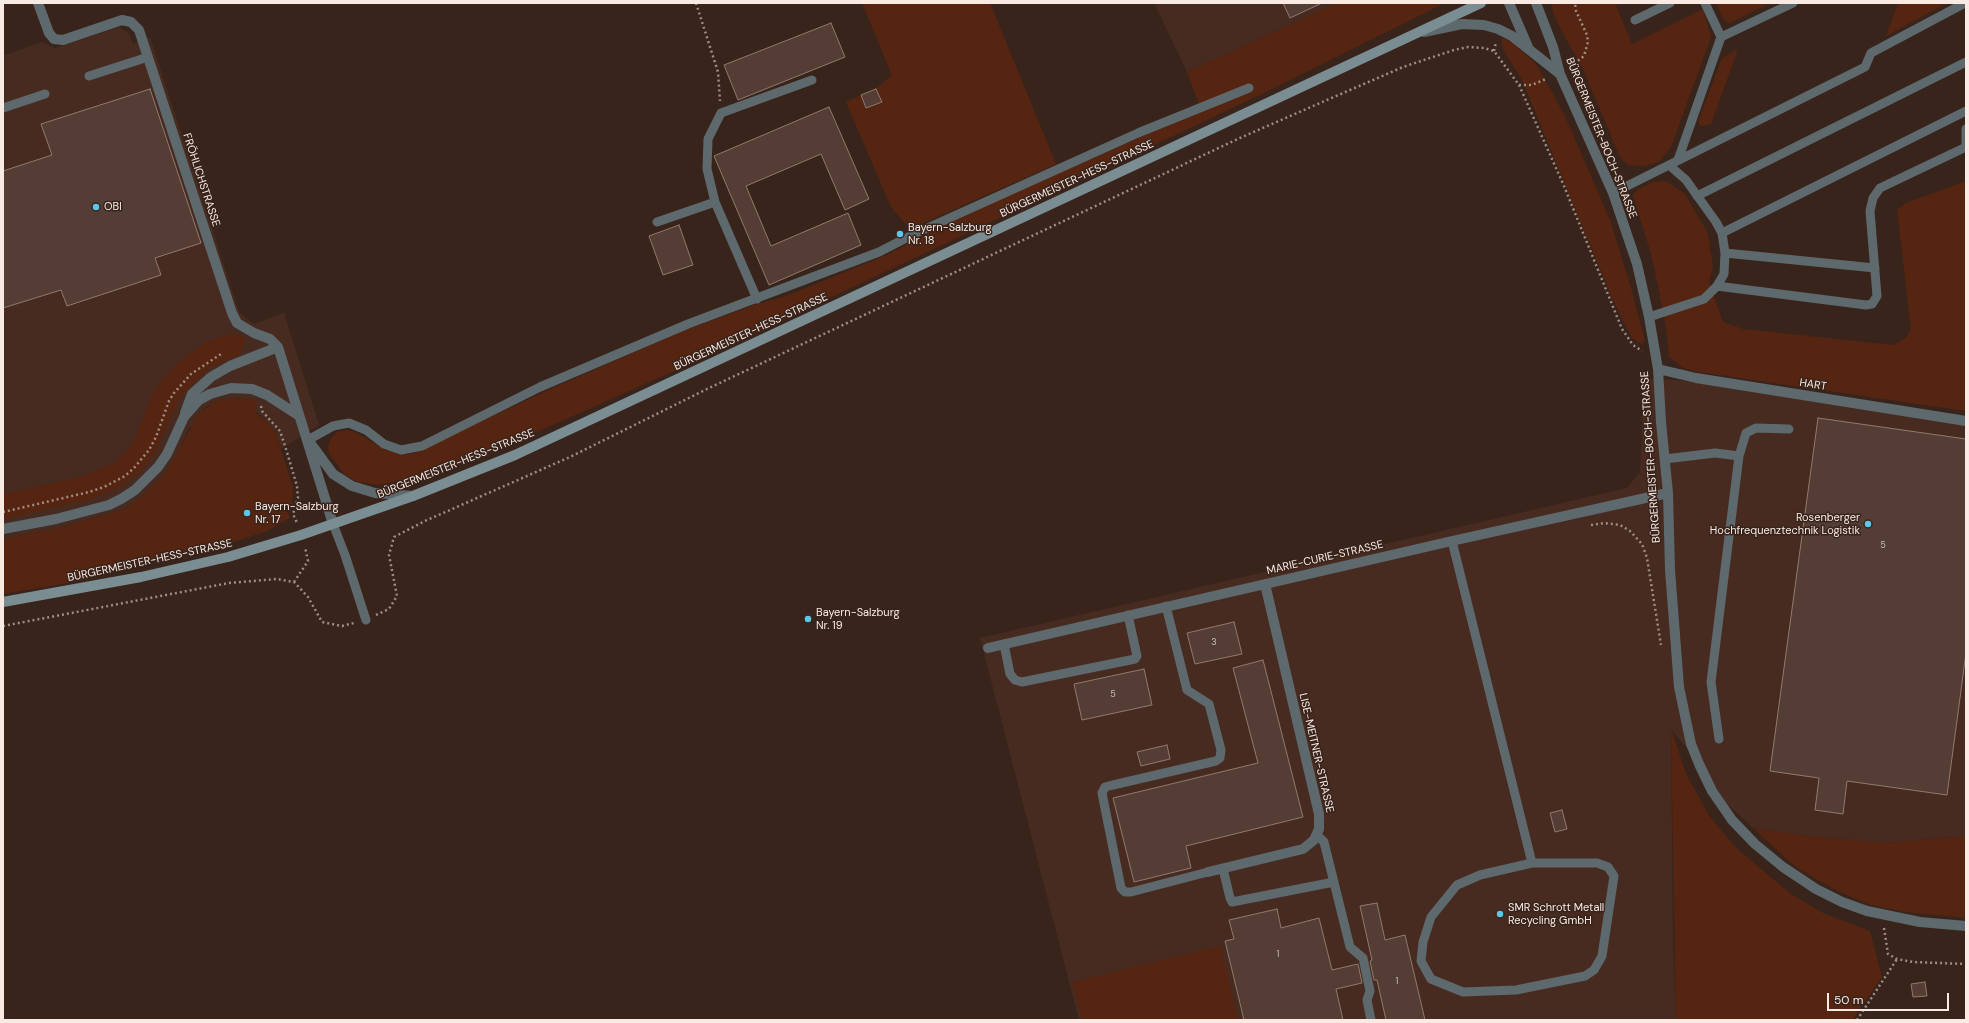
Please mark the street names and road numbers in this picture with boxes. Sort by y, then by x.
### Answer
street label: BÜRGERMEISTER-BOCH-STRASSE [1563,56,1639,220]
street label: FRÖHLICHSTRASSE [180,132,222,228]
street label: BÜRGERMEISTER-HESS-STRASSE [998,137,1156,221]
street label: BÜRGERMEISTER-HESS-STRASSE [672,290,830,374]
street label: BÜRGERMEISTER-BOCH-STRASSE [1638,371,1664,543]
street label: HART [1798,376,1828,394]
street label: BÜRGERMEISTER-HESS-STRASSE [376,426,536,502]
street label: BÜRGERMEISTER-HESS-STRASSE [66,537,234,585]
street label: MARIE-CURIE-STRASSE [1265,538,1385,578]
street label: LISE-MEITNER-STRASSE [1296,692,1336,814]

